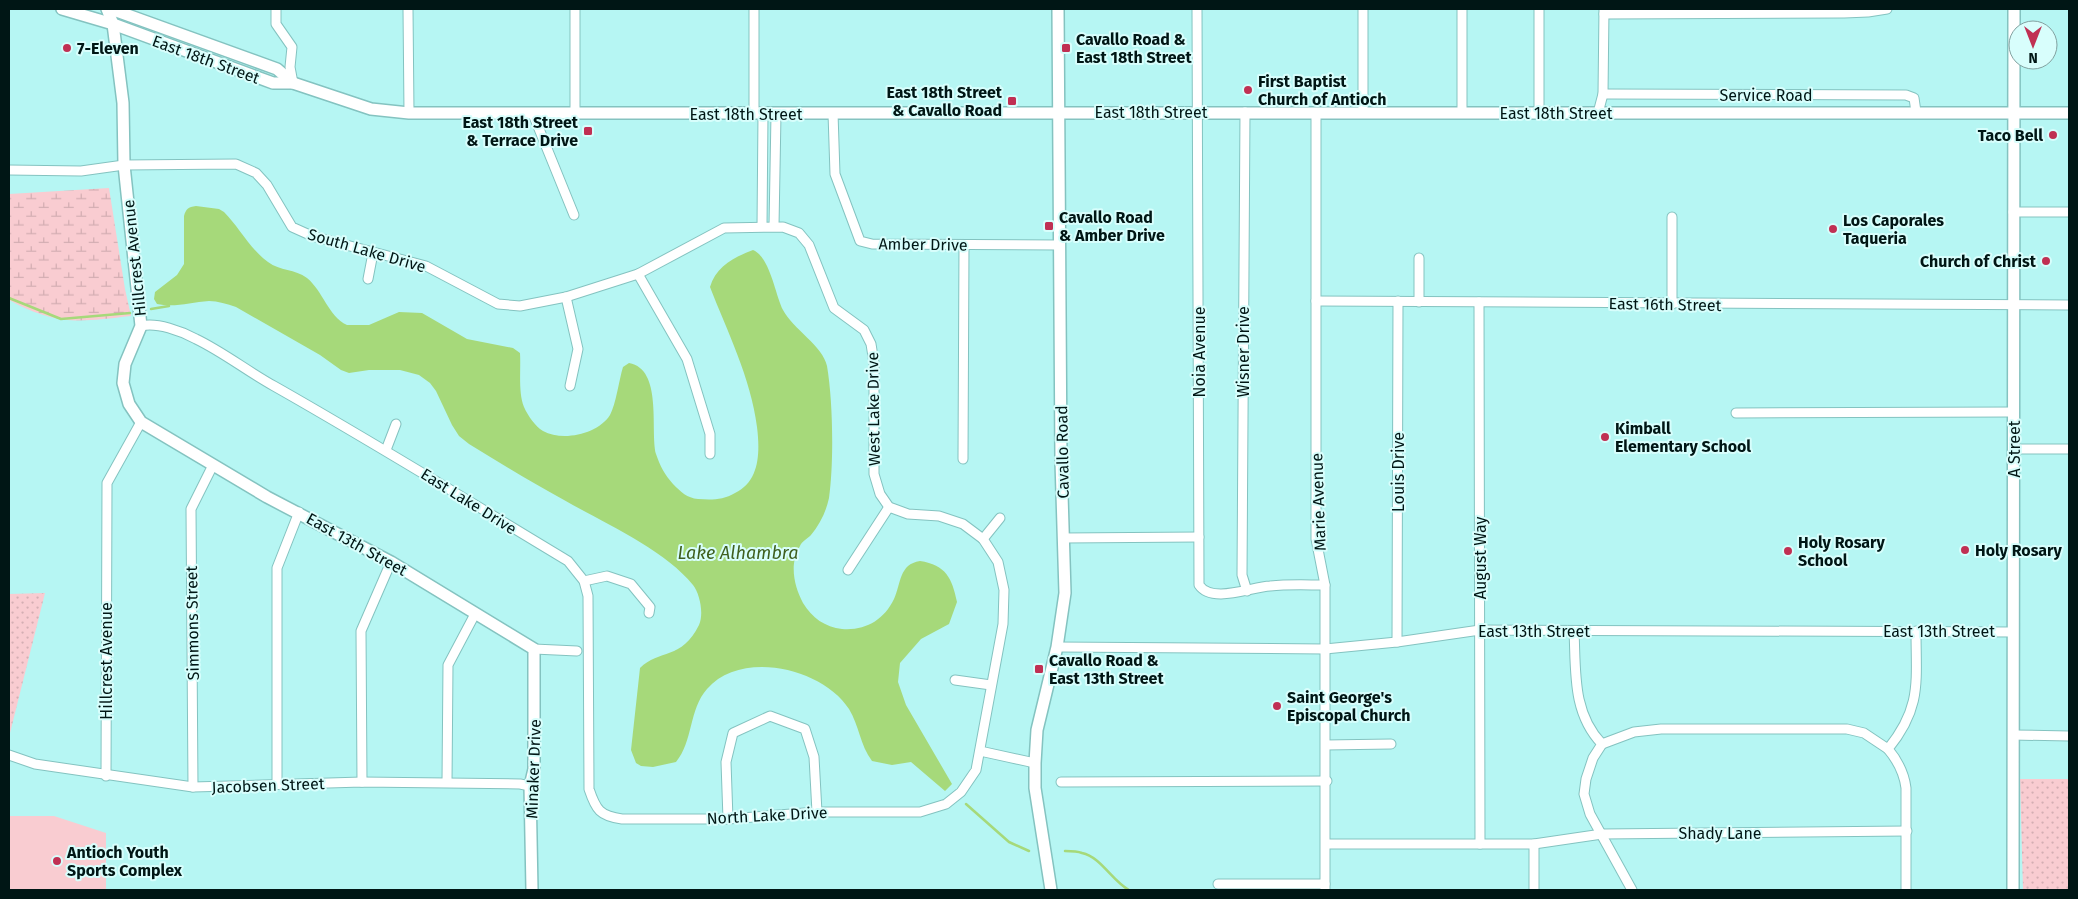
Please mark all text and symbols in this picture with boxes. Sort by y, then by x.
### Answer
north arrow [2008,20,2058,70]
place label: Cavallo Road & East 18th Street [1076,30,1192,67]
street label: East 18th Street [150,31,262,88]
place label: 7-Eleven [77,39,139,58]
marker: 7-Eleven [61,42,73,54]
marker: Cavallo Road & East 18th Street [1060,42,1072,54]
text: N [2028,49,2038,66]
place label: First Baptist Church of Antioch [1258,72,1386,109]
place label: East 18th Street & Cavallo Road [886,83,1003,120]
marker: First Baptist Church of Antioch [1242,84,1254,96]
street label: Service Road [1719,86,1813,105]
marker: East 18th Street & Cavallo Road [1006,95,1018,107]
street label: East 18th Street [1095,103,1208,122]
street label: East 18th Street [1500,104,1613,123]
street label: East 18th Street [690,105,803,124]
place label: East 18th Street & Terrace Drive [462,113,579,150]
marker: East 18th Street & Terrace Drive [582,125,594,137]
place label: Taco Bell [1978,126,2043,145]
marker: Taco Bell [2047,129,2059,141]
street label: Hillcrest Avenue [119,199,150,317]
place label: Cavallo Road & Amber Drive [1059,208,1165,245]
place label: Los Caporales Taqueria [1843,211,1944,248]
marker: Cavallo Road & Amber Drive [1043,220,1055,232]
marker: Los Caporales Taqueria [1827,223,1839,235]
street label: South Lake Drive [306,225,428,276]
street label: Amber Drive [878,234,968,255]
place label: Church of Christ [1920,252,2037,271]
marker: Church of Christ [2040,255,2052,267]
street label: East 16th Street [1609,294,1722,315]
street label: Wisner Drive [1234,306,1253,398]
street label: Noia Avenue [1190,307,1209,397]
street label: West Lake Drive [863,352,884,466]
street label: Cavallo Road [1052,405,1073,499]
place label: Kimball Elementary School [1615,419,1751,456]
street label: A Street [2005,420,2024,477]
marker: Kimball Elementary School [1599,431,1611,443]
street label: Louis Drive [1389,432,1408,512]
street label: Marie Avenue [1307,453,1330,551]
street label: East Lake Drive [417,464,520,538]
street label: East 13th Street [303,509,411,580]
street label: August Way [1471,517,1490,599]
place label: Holy Rosary School [1798,533,1885,570]
place label: Holy Rosary [1975,541,2062,560]
water label: Lake Alhambra [678,542,798,564]
marker: Holy Rosary [1959,544,1971,556]
marker: Holy Rosary School [1782,545,1794,557]
street label: Simmons Street [182,565,203,680]
street label: Hillcrest Avenue [97,602,116,720]
street label: East 13th Street [1478,622,1590,641]
street label: East 13th Street [1883,622,1995,641]
place label: Cavallo Road & East 13th Street [1049,651,1164,688]
marker: Cavallo Road & East 13th Street [1033,663,1045,675]
place label: Saint George's Episcopal Church [1287,688,1411,725]
marker: Saint George's Episcopal Church [1271,700,1283,712]
street label: Minaker Drive [522,719,545,819]
street label: Jacobsen Street [211,774,325,797]
street label: North Lake Drive [706,803,828,828]
street label: Shady Lane [1678,824,1762,843]
place label: Antioch Youth Sports Complex [66,843,183,880]
marker: Antioch Youth Sports Complex [51,855,63,867]

